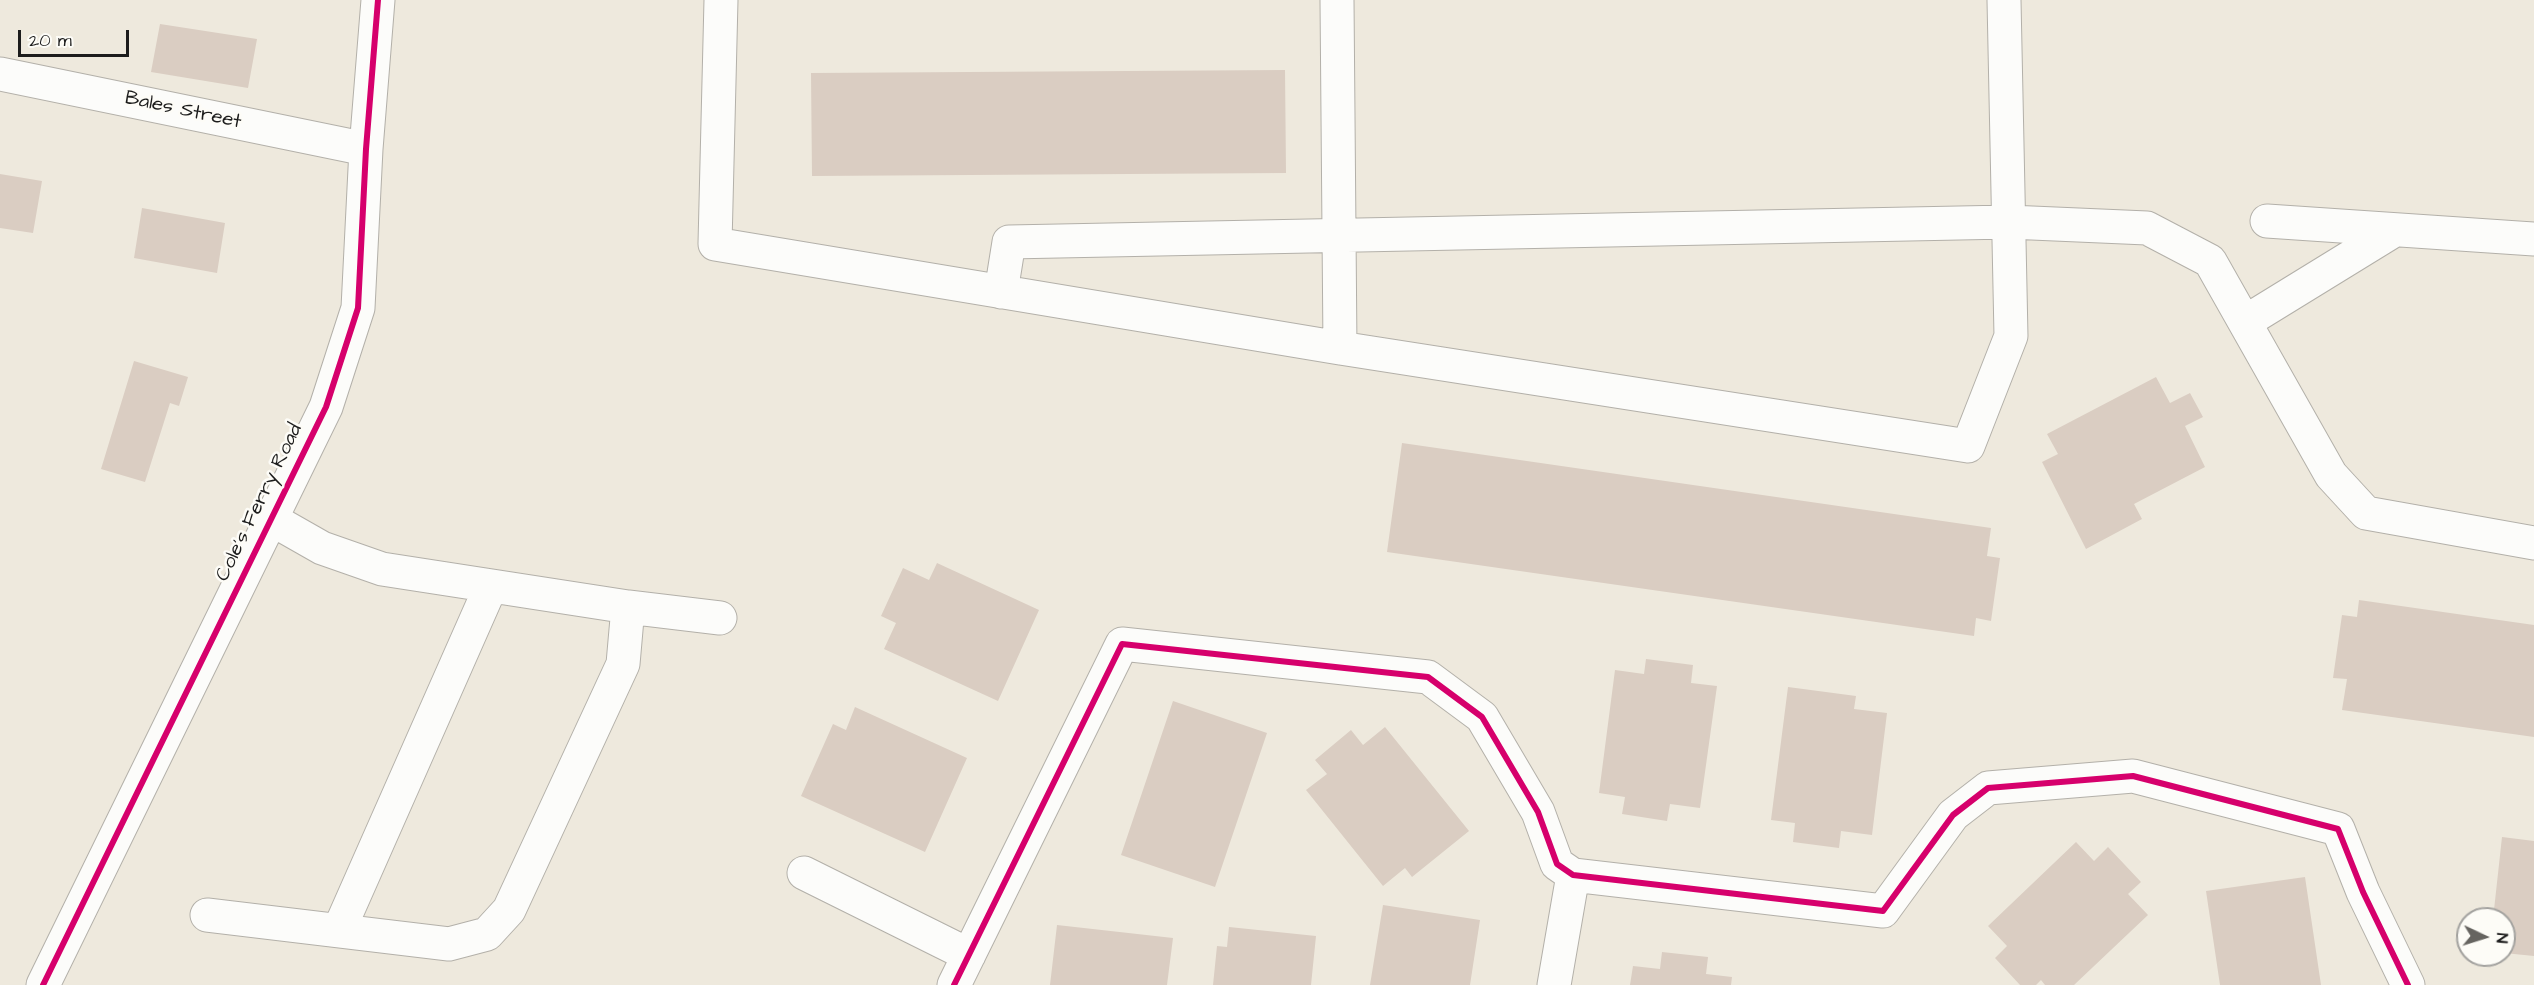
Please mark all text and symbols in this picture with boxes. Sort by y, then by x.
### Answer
scale bar [21,18,132,56]
text: 20 m [29,28,72,53]
street label: Bales Street [123,87,243,135]
street label: Cole's Ferry Road [211,420,309,586]
north arrow [2456,907,2516,967]
text: N [2491,932,2513,944]

